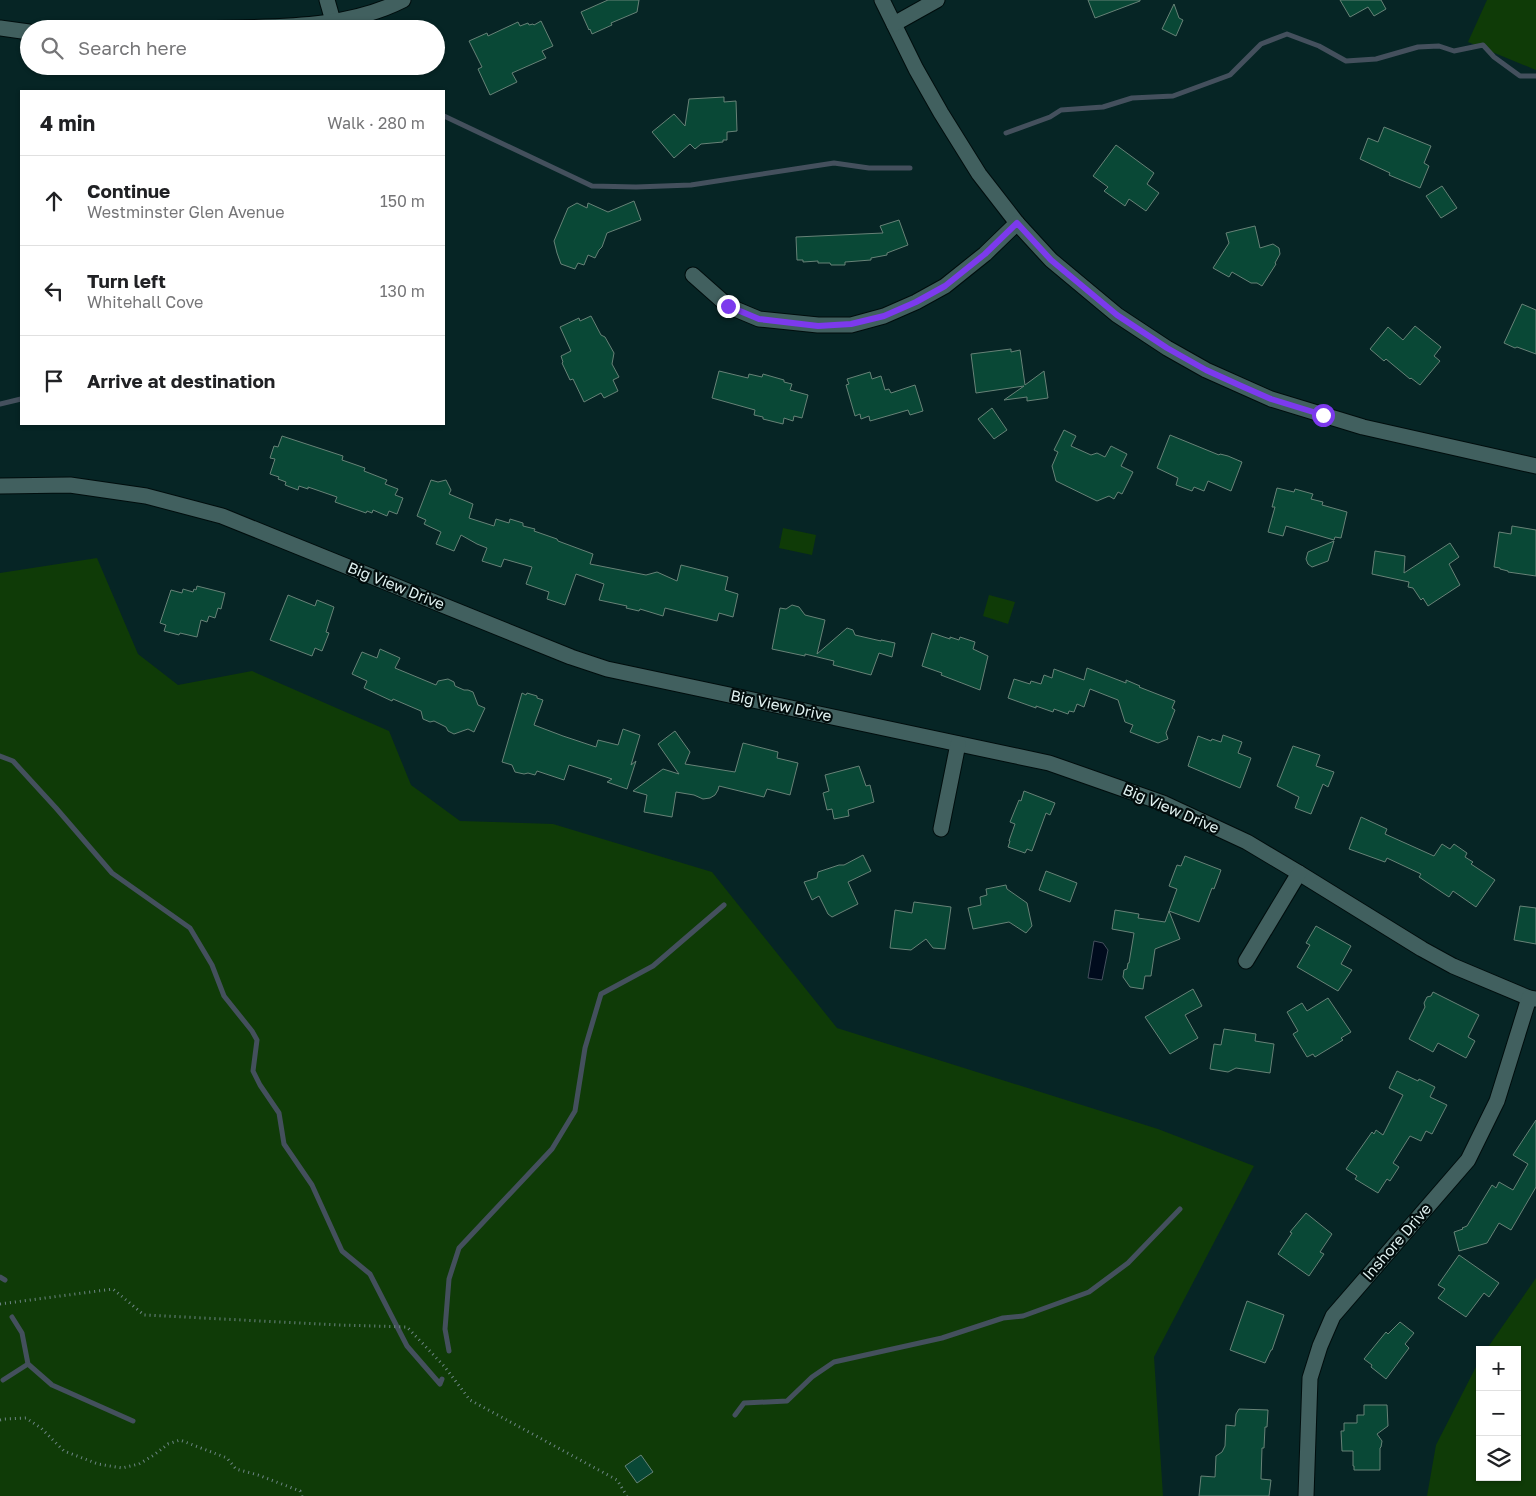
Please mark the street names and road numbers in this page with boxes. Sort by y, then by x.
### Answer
street label: Big View Drive [345,557,448,613]
street label: Big View Drive [729,686,834,725]
street label: Big View Drive [1121,780,1222,837]
street label: Inshore Drive [1358,1199,1435,1283]

